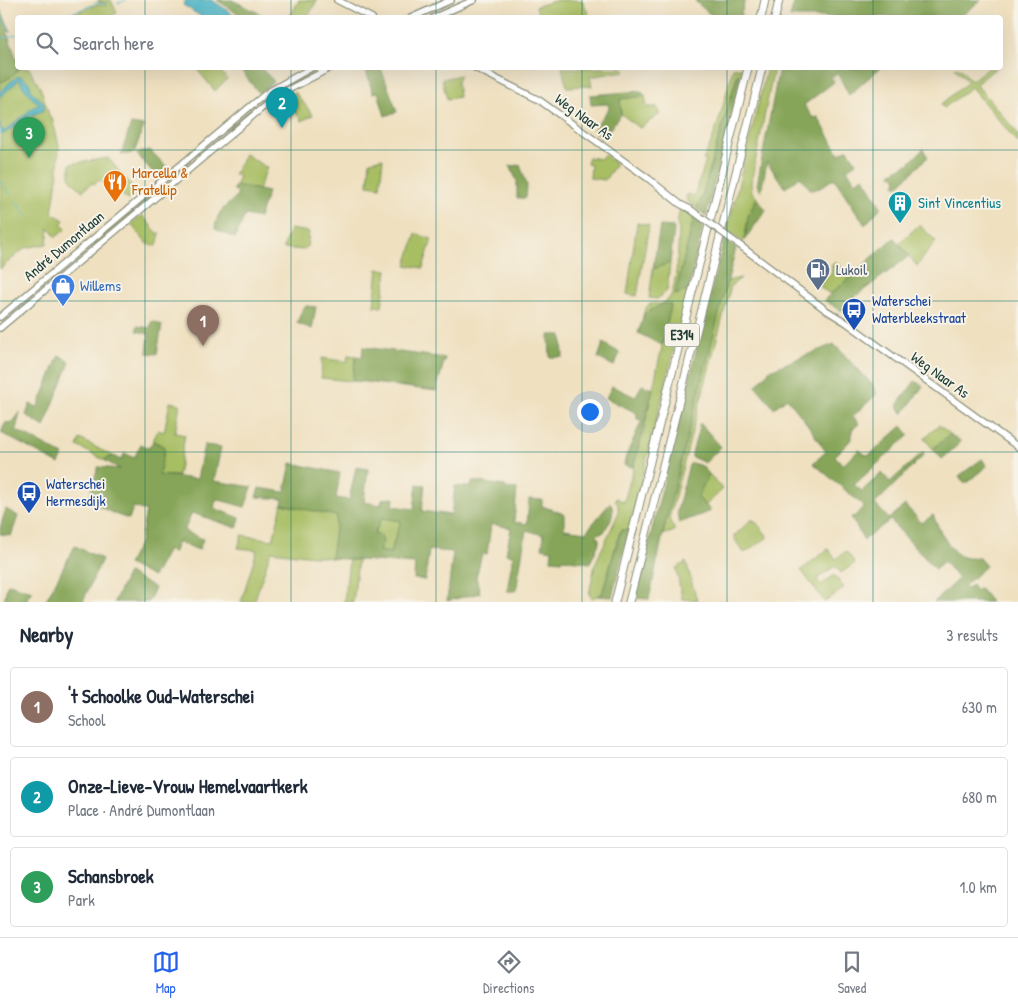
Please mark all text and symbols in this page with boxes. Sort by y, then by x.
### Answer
search box [15,15,1003,70]
icon: search [33,29,61,57]
text: Search here [73,30,154,56]
pin: 2 [266,87,298,128]
street label: Weg Naar As [551,88,618,145]
pin: 3 [13,117,45,158]
place label: Marcella & Fratellip [131,162,188,200]
restaurant icon: Marcella & Fratellip [102,169,128,203]
building icon: Sint Vincentius [887,190,913,224]
place label: Sint Vincentius [918,192,1001,213]
street label: André Dumontlaan [19,206,109,285]
fuel station icon: Lukoil [805,257,831,291]
place label: Lukoil [836,259,867,280]
shop icon: Willems [50,273,76,307]
place label: Willems [80,275,121,296]
place label: Waterschei Waterbleekstraat [872,290,967,328]
bus stop icon: Waterschei Waterbleekstraat [841,297,867,331]
pin: 1 [187,305,219,346]
road number: E314 [664,324,700,346]
street label: Weg Naar As [907,346,974,403]
your location [577,399,603,425]
place label: Waterschei Hermesdijk [46,473,106,511]
bus stop icon: Waterschei Hermesdijk [16,480,42,514]
text: Nearby [20,620,73,649]
text: 3 results [946,624,998,646]
text: 't Schoolke Oud-Waterschei [68,683,255,709]
text: 1 [34,696,40,718]
text: 630 m [962,696,997,718]
text: School [68,709,105,731]
text: Onze-Lieve-Vrouw Hemelvaartkerk [68,773,308,799]
text: 2 [33,786,41,808]
text: 680 m [962,786,997,808]
text: Place · André Dumontlaan [68,799,215,821]
text: Schansbroek [68,863,154,889]
text: 3 [33,876,41,898]
text: 1.0 km [959,876,997,898]
text: Park [68,889,95,911]
tab: Map [152,948,180,997]
tab: Directions [483,948,534,997]
tab: Saved [838,948,866,997]

